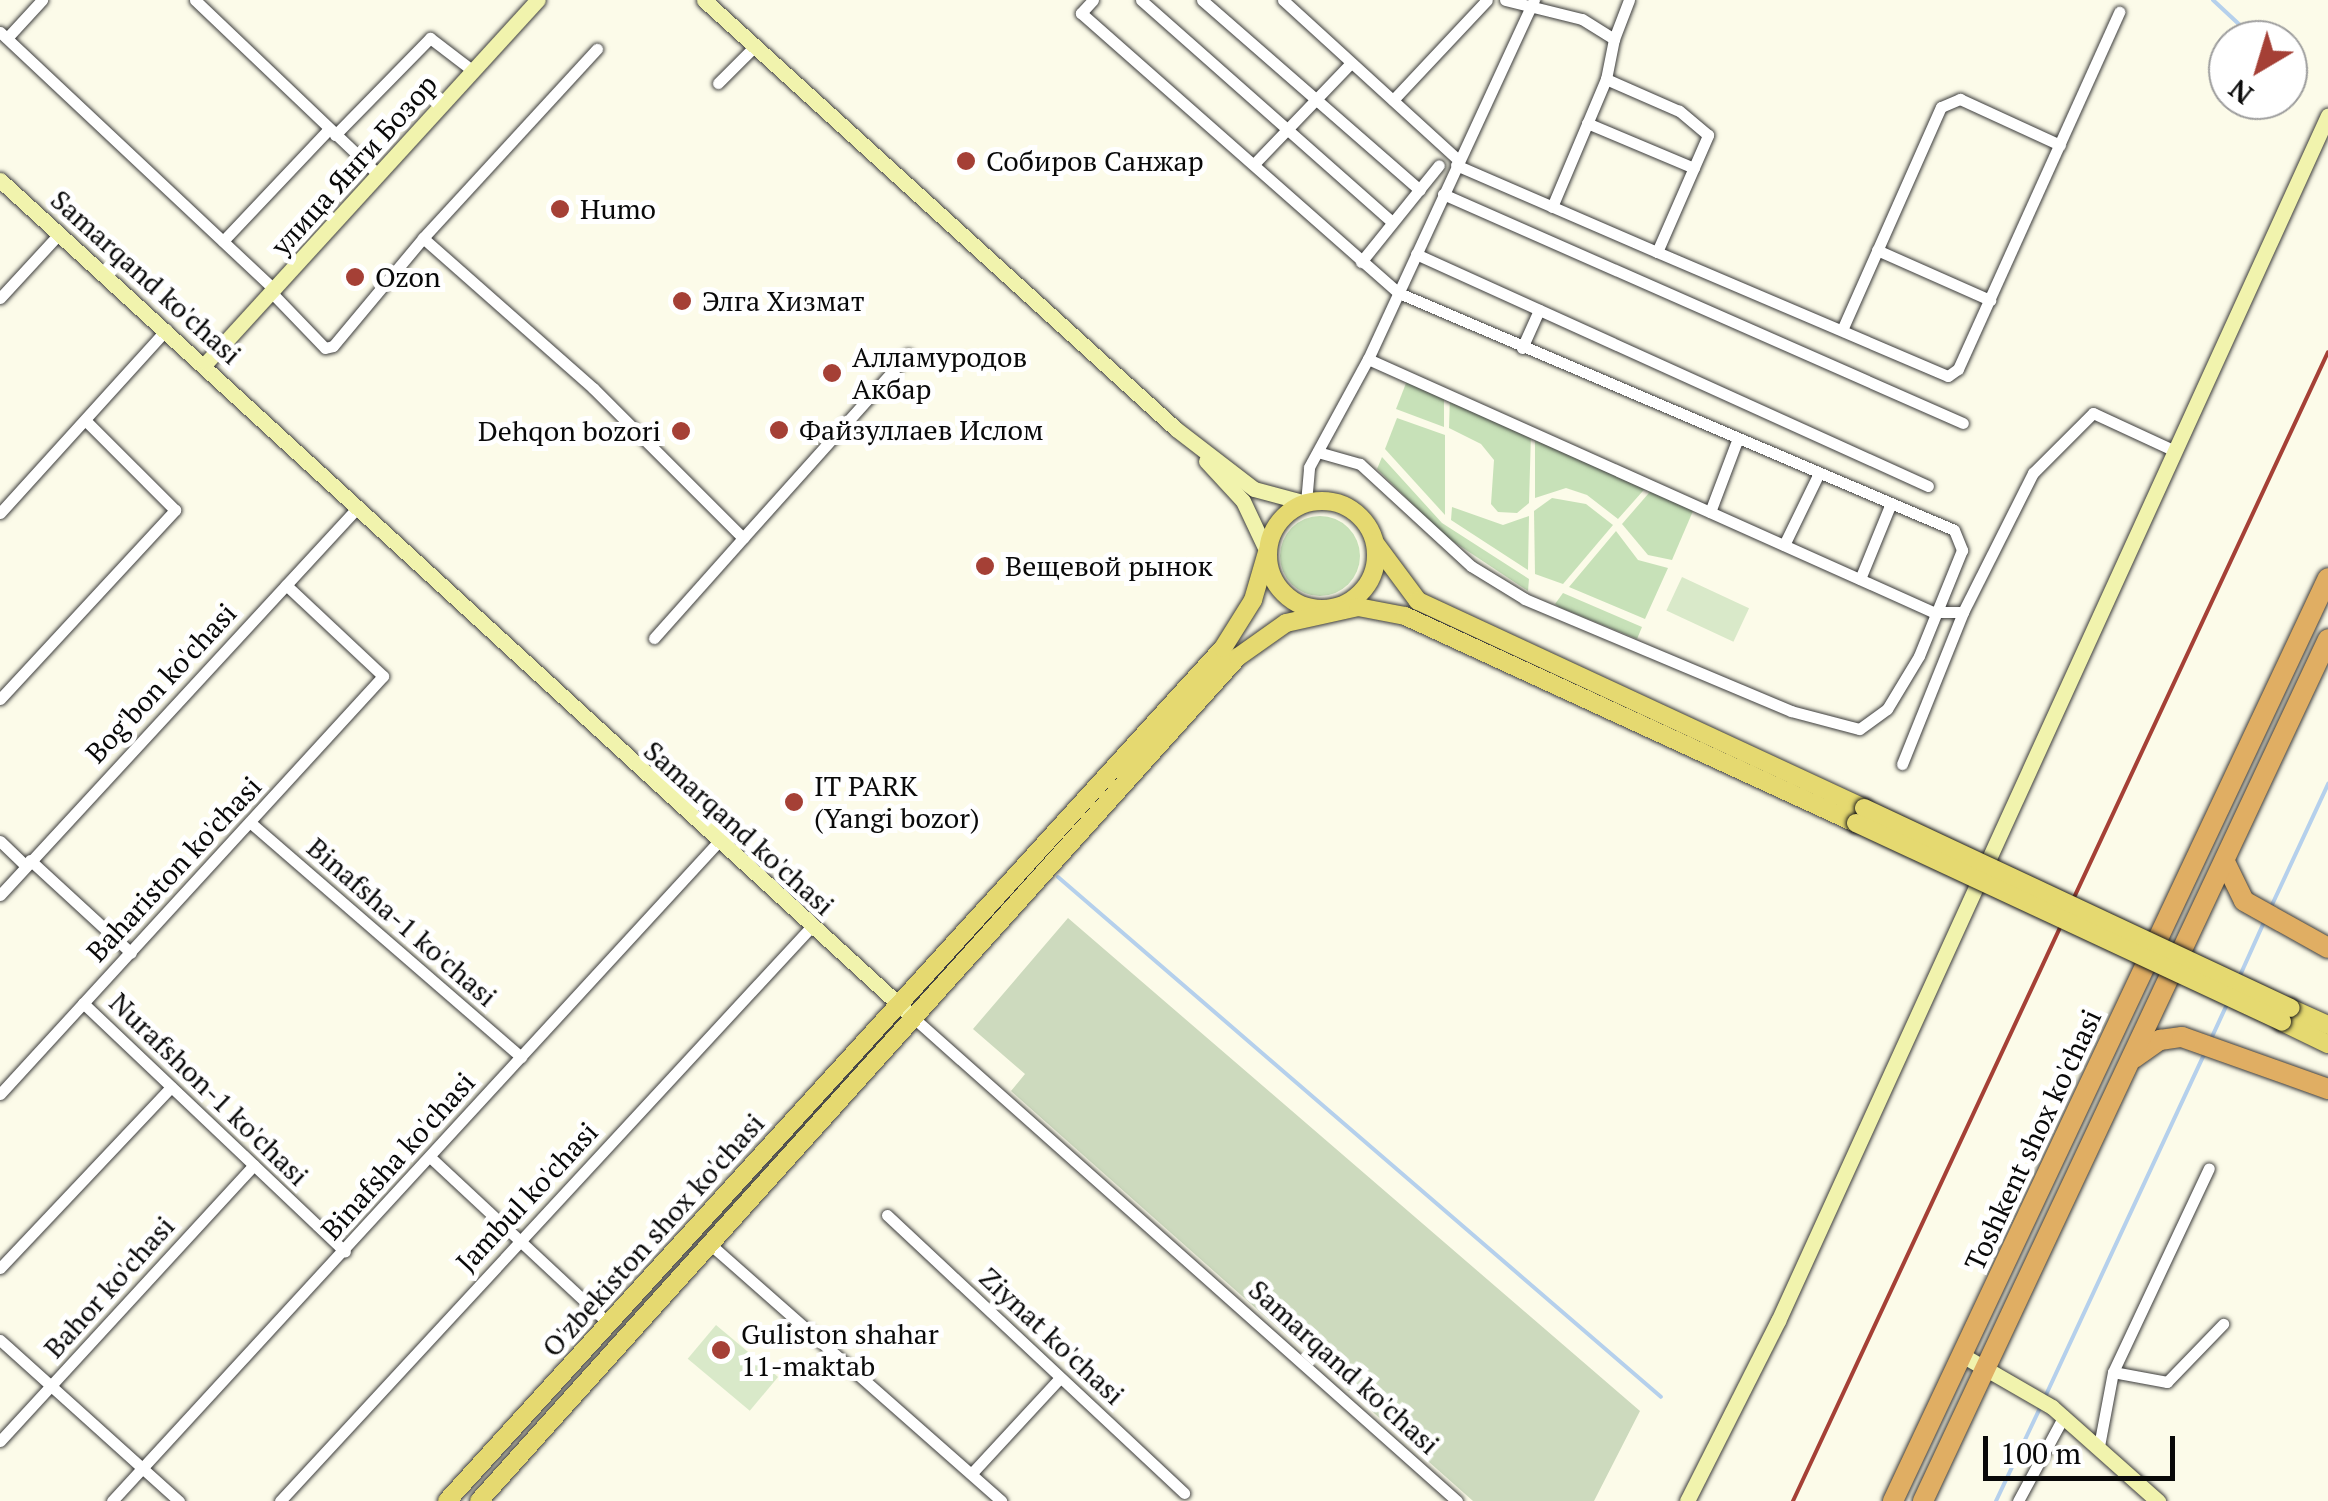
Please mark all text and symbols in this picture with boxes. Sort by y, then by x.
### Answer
north arrow [2208,20,2308,120]
street label: улица Янги Бозор [264,68,444,262]
text: N [2221,71,2260,114]
place label: Собиров Санжар [986,144,1204,178]
marker: Собиров Санжар [955,150,977,172]
street label: Samarqand ko'chasi [44,183,248,371]
place label: Humo [580,192,656,226]
marker: Humo [549,198,571,220]
place label: Ozon [375,260,441,294]
marker: Ozon [344,266,366,288]
place label: Элга Хизмат [702,284,865,318]
marker: Элга Хизмат [671,290,693,312]
place label: Алламуродов Акбар [852,340,1027,406]
marker: Алламуродов Акбар [821,362,843,384]
place label: Файзуллаев Ислом [799,413,1044,447]
place label: Dehqon bozori [478,414,661,448]
marker: Файзуллаев Ислом [768,419,790,441]
marker: Dehqon bozori [670,420,692,442]
place label: Вещевой рынок [1005,549,1213,583]
marker: Вещевой рынок [974,555,996,577]
street label: Bog'bon ko'chasi [79,596,243,770]
street label: Samarqand ko'chasi [637,734,841,922]
place label: IT PARK (Yangi bozor) [814,769,980,835]
street label: Bahariston ko'chasi [80,770,268,968]
marker: IT PARK (Yangi bozor) [783,791,805,813]
street label: Binafsha-1 ko'chasi [300,831,504,1013]
street label: Nurafshon-1 ko'chasi [103,986,315,1192]
street label: Toshkent shox ko'chasi [1958,1004,2108,1276]
street label: Binafsha ko'chasi [314,1066,482,1246]
street label: O'zbekiston shox ko'chasi [535,1107,771,1363]
street label: Jambul ko'chasi [449,1115,605,1279]
street label: Bahor ko'chasi [37,1209,181,1365]
street label: Ziynat ko'chasi [973,1261,1131,1411]
street label: Samarqand ko'chasi [1242,1273,1446,1461]
place label: Guliston shahar 11-maktab [741,1317,939,1383]
marker: Guliston shahar 11-maktab [710,1339,732,1361]
scale bar [1988,1416,2180,1478]
text: 100 m [2000,1433,2081,1473]

